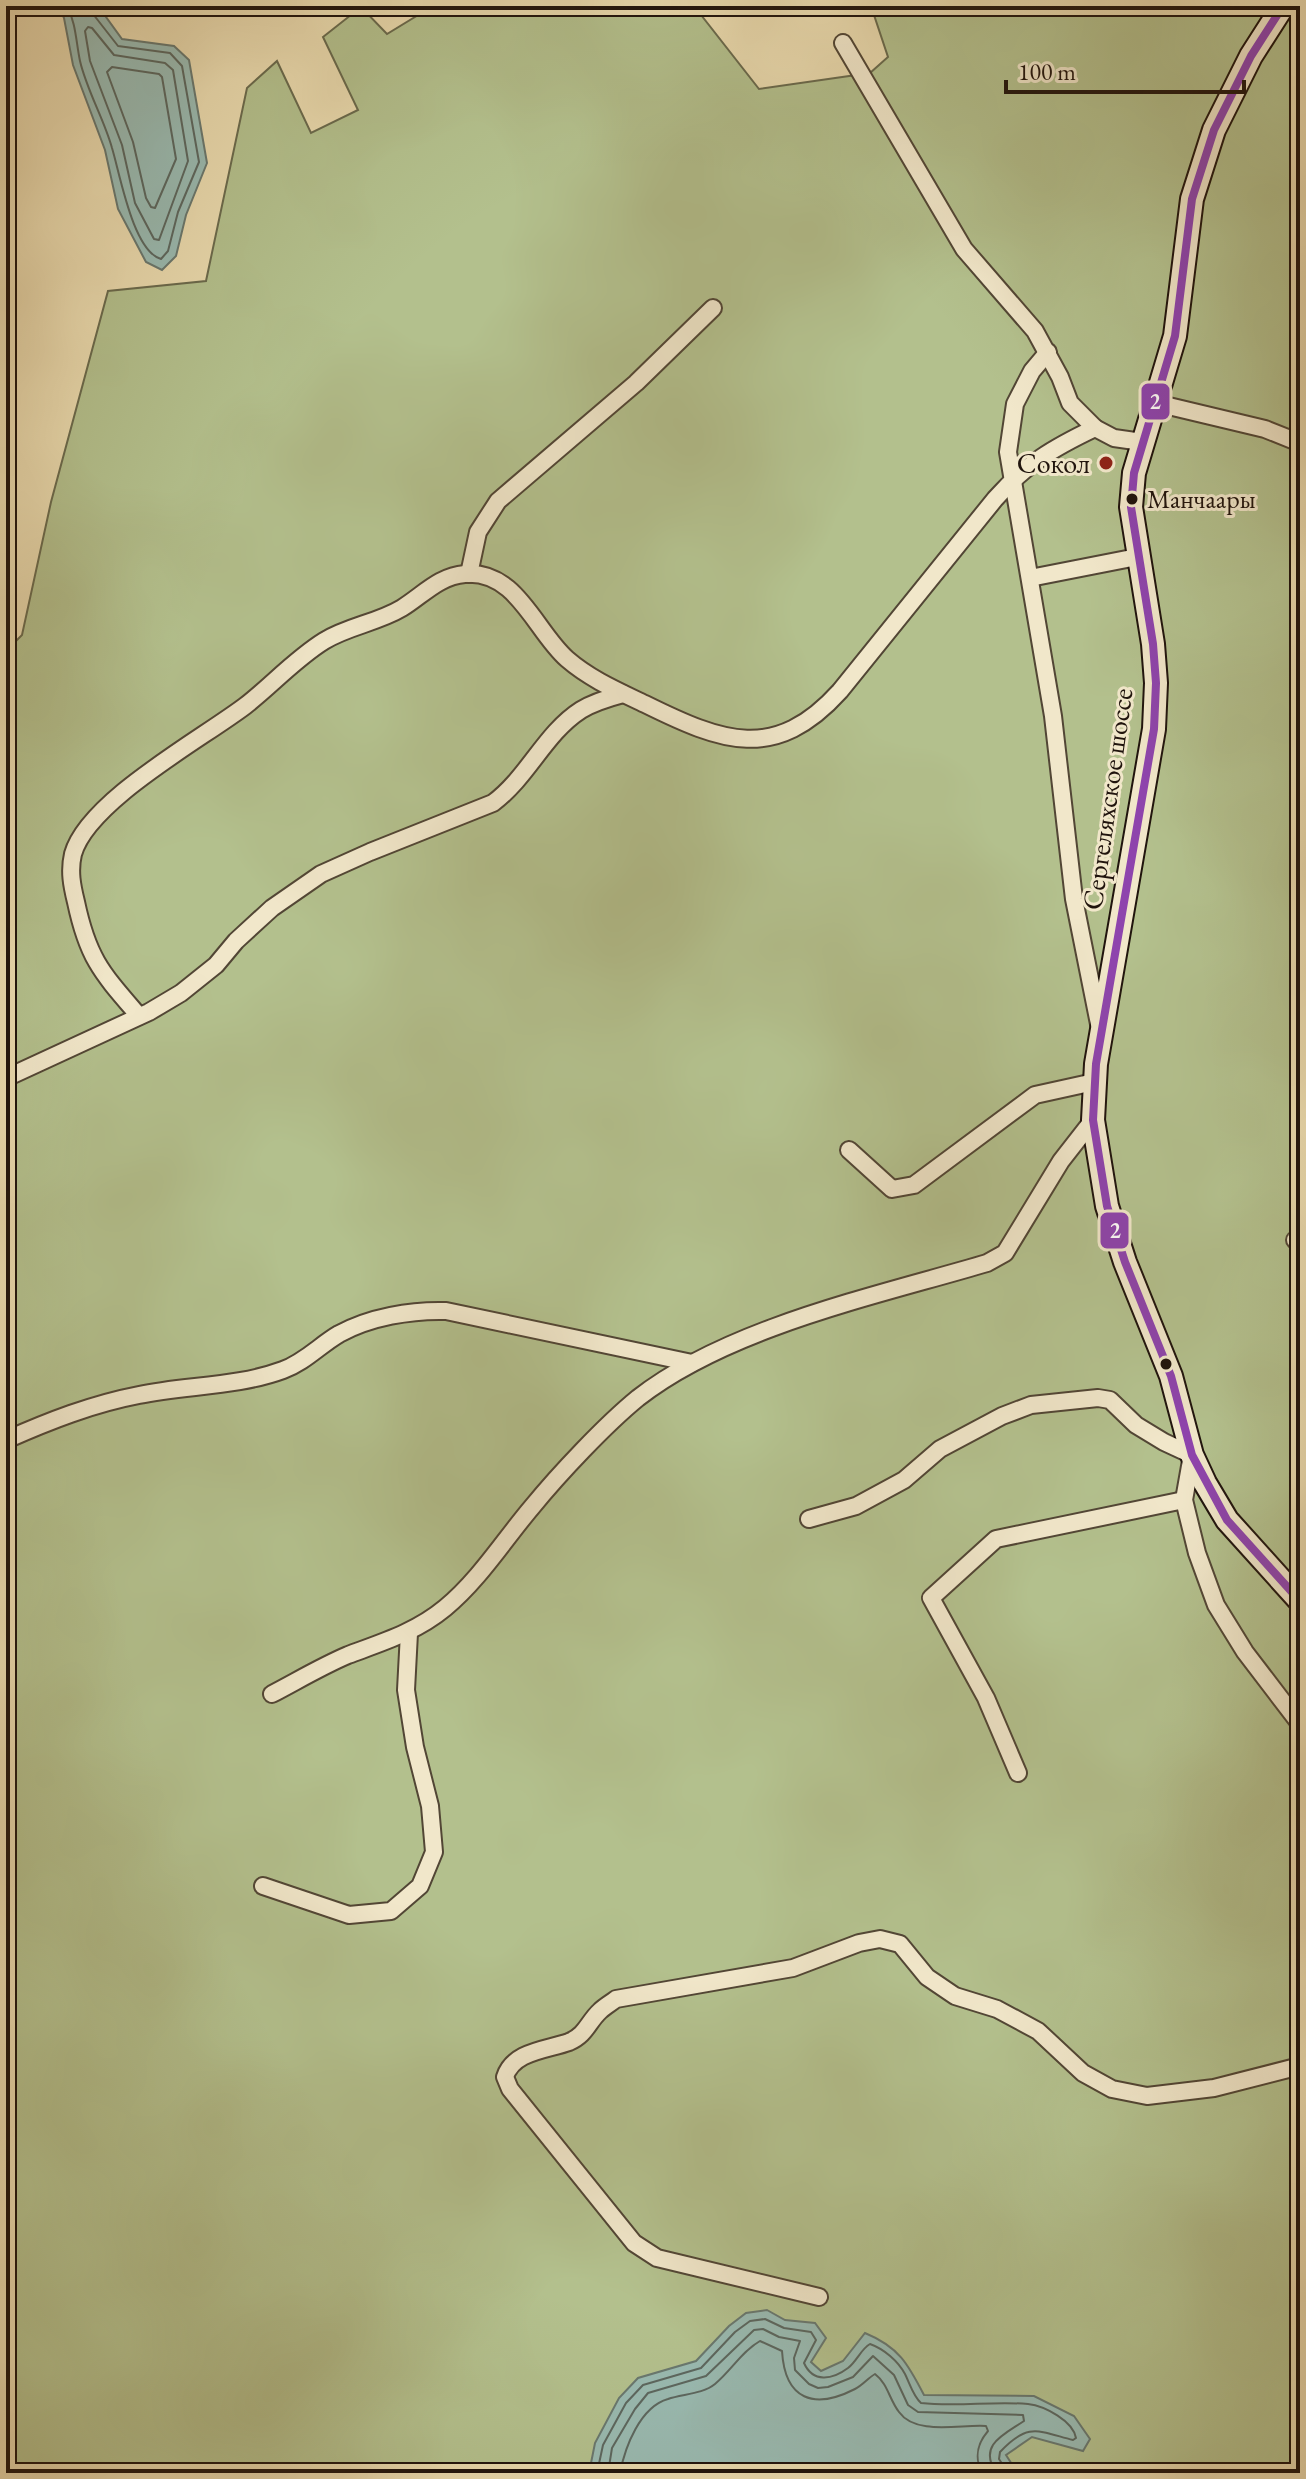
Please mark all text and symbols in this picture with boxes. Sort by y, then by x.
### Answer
scale bar [1006,44,1244,94]
text: 100 m [1018,56,1076,87]
line badge: 2 [1140,382,1171,421]
text: 2 [1149,387,1161,416]
place label: Сокол [1017,445,1090,481]
marker: Сокол [1097,454,1115,472]
place label: Манчаары [1147,482,1256,516]
marker: Манчаары [1124,491,1140,507]
street label: Сергеляхское шоссе [1074,686,1140,912]
line badge: 2 [1099,1211,1130,1250]
text: 2 [1109,1216,1121,1245]
unlabelled marker [1158,1356,1174,1372]

